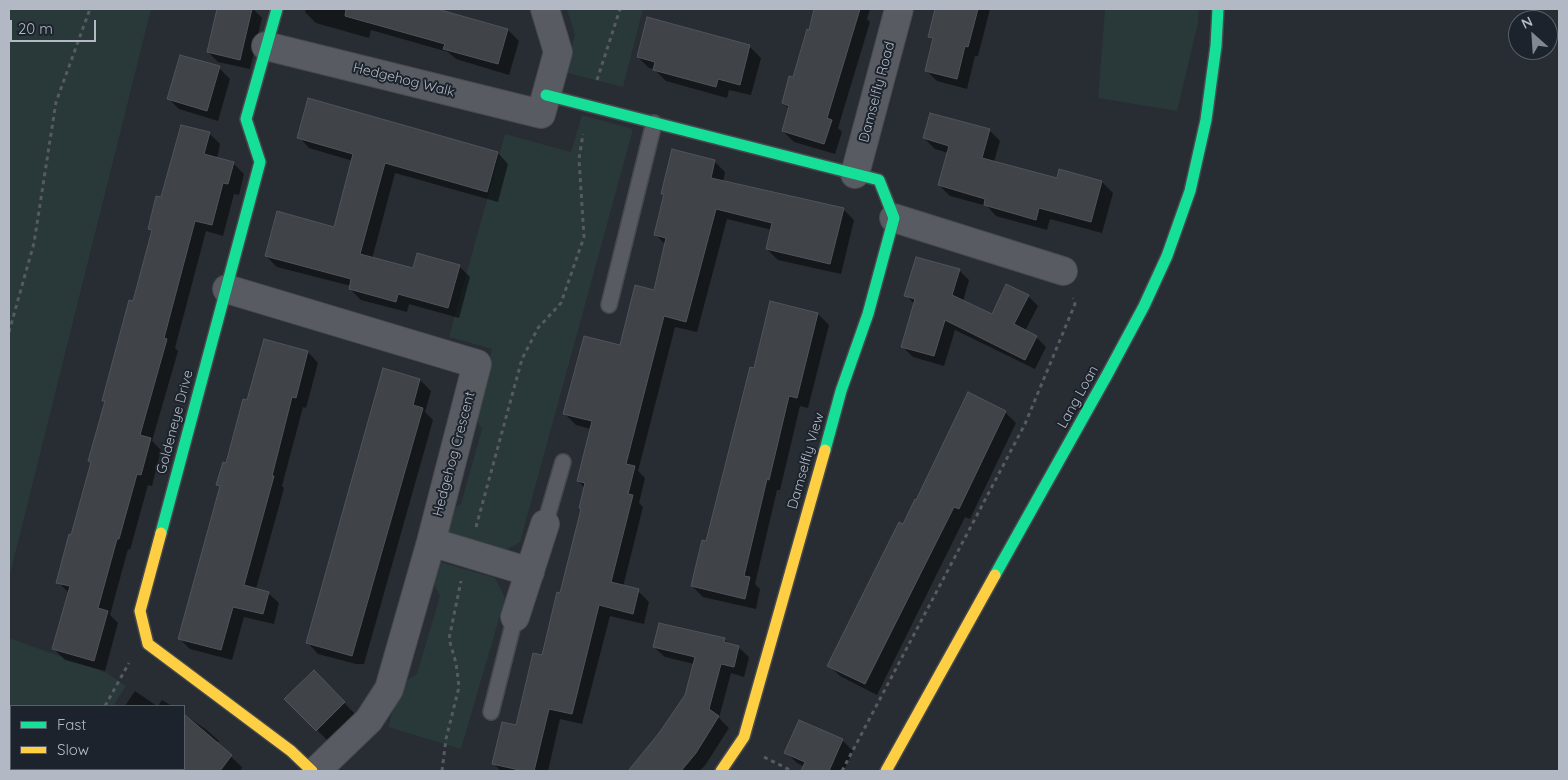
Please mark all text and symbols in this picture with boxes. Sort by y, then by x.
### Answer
scale bar [12,10,99,42]
north arrow [1508,10,1558,60]
text: N [1518,12,1535,33]
text: 20 m [18,19,53,38]
street label: Damselfly Road [855,40,899,144]
street label: Hedgehog Walk [351,59,457,101]
street label: Lang Loan [1054,363,1102,431]
street label: Goldeneye Drive [153,368,197,476]
street label: Hedgehog Crescent [429,390,479,518]
street label: Damselfly View [784,411,828,511]
legend [10,705,185,770]
text: Fast [57,715,86,734]
text: Slow [57,740,89,759]

